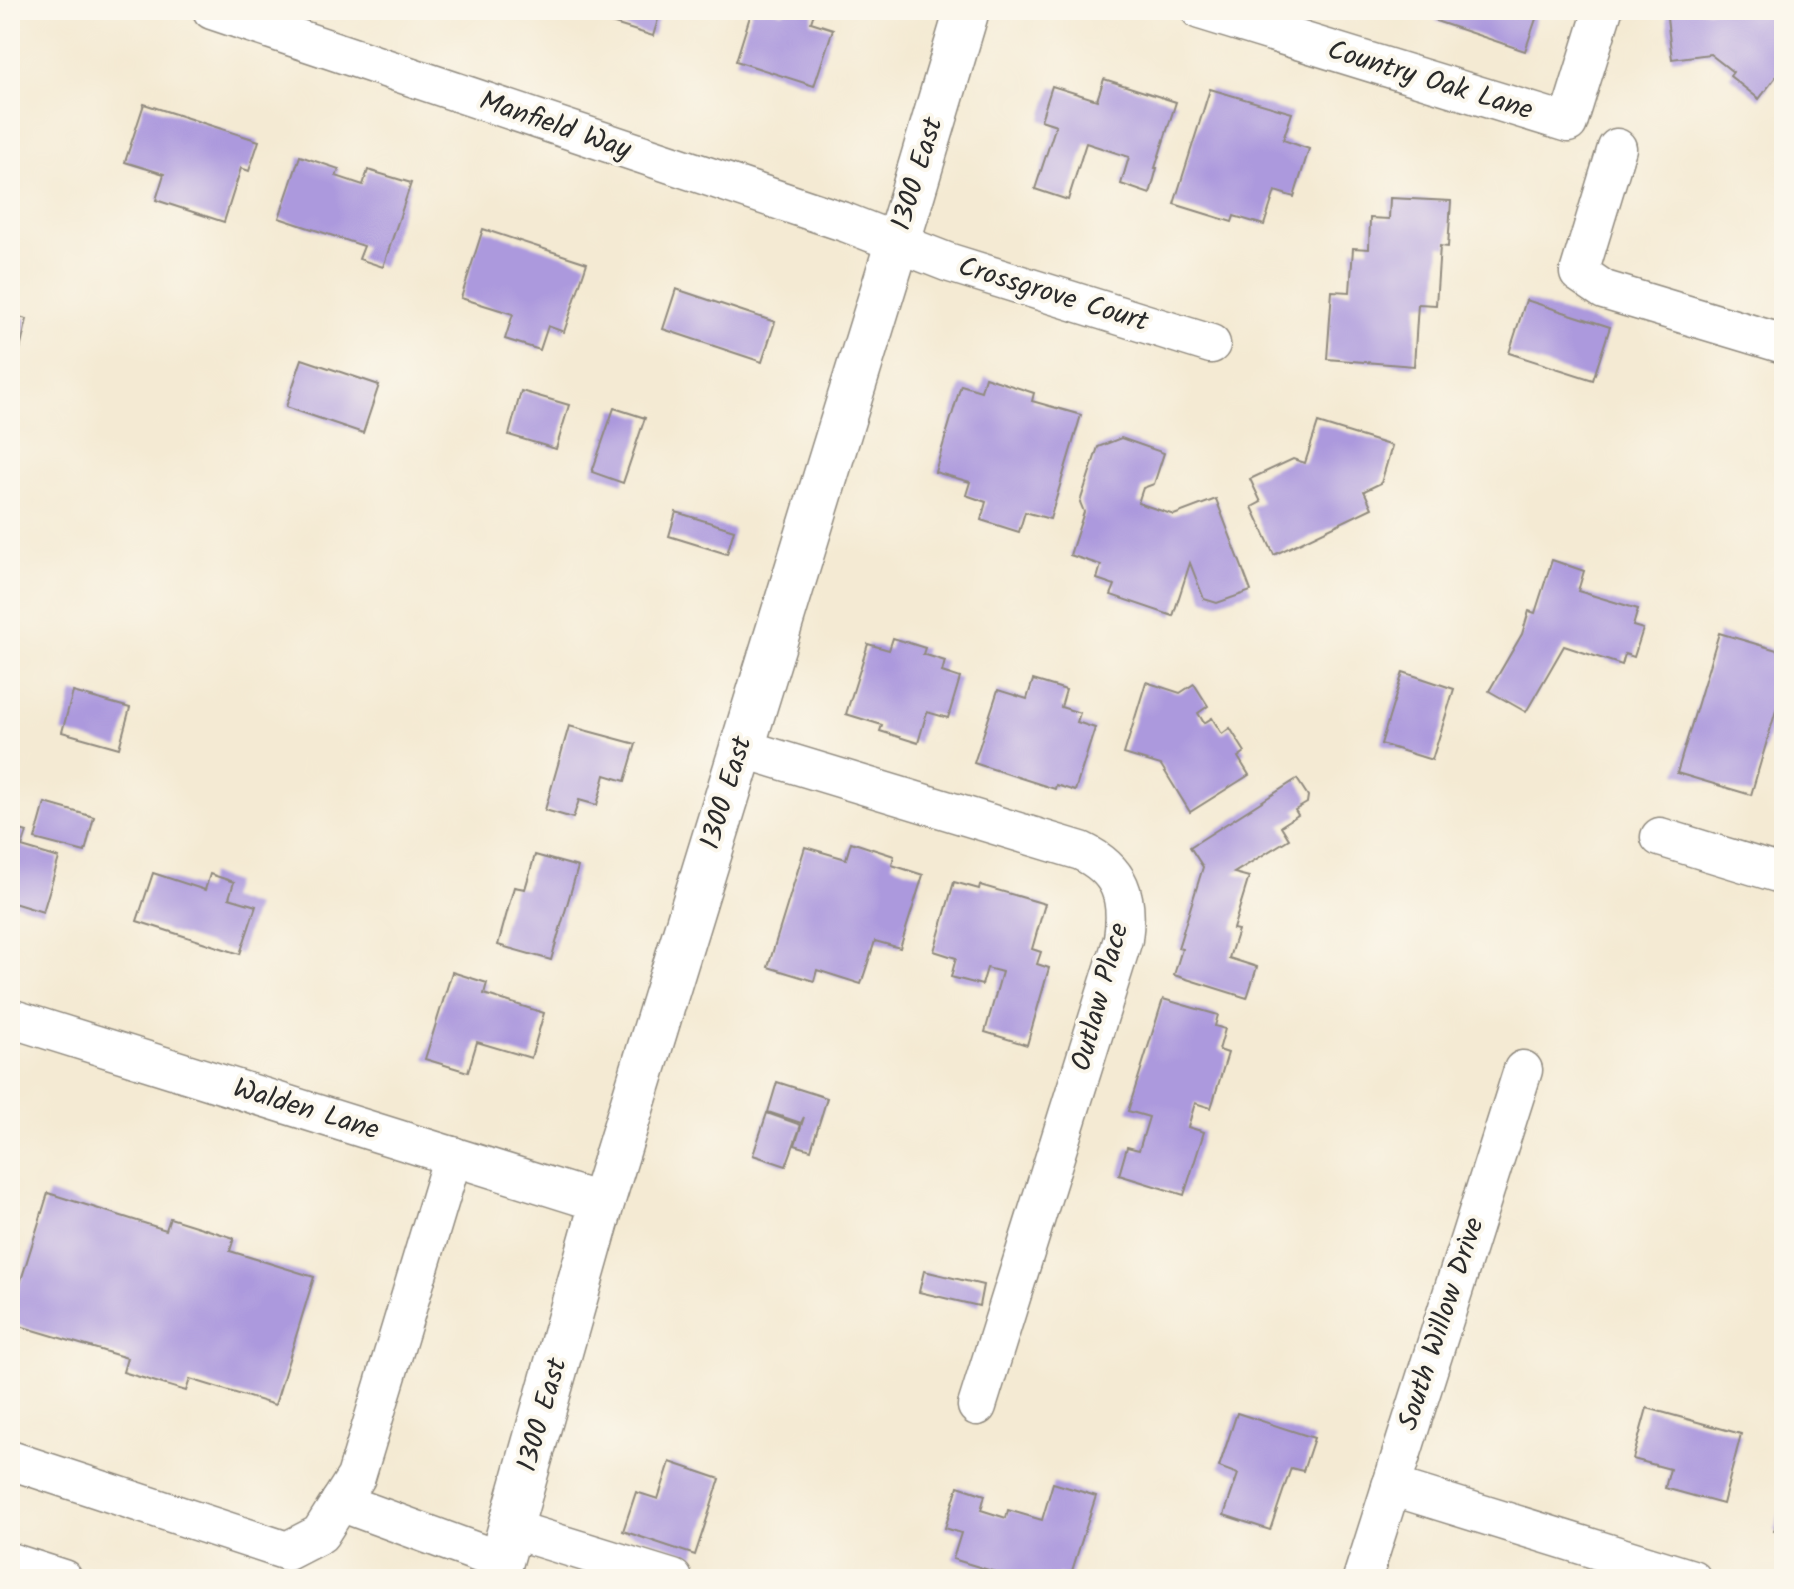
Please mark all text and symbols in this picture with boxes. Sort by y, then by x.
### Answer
street label: Country Oak Lane [1322,28,1539,134]
street label: Manfield Way [473,79,638,173]
street label: 1300 East [879,111,957,236]
street label: Crossgrove Court [952,245,1155,346]
street label: 1300 East [688,730,766,855]
street label: Outlaw Place [1060,917,1142,1076]
street label: Walden Lane [227,1066,385,1154]
street label: South Willow Drive [1386,1211,1498,1436]
street label: 1300 East [505,1352,581,1477]

